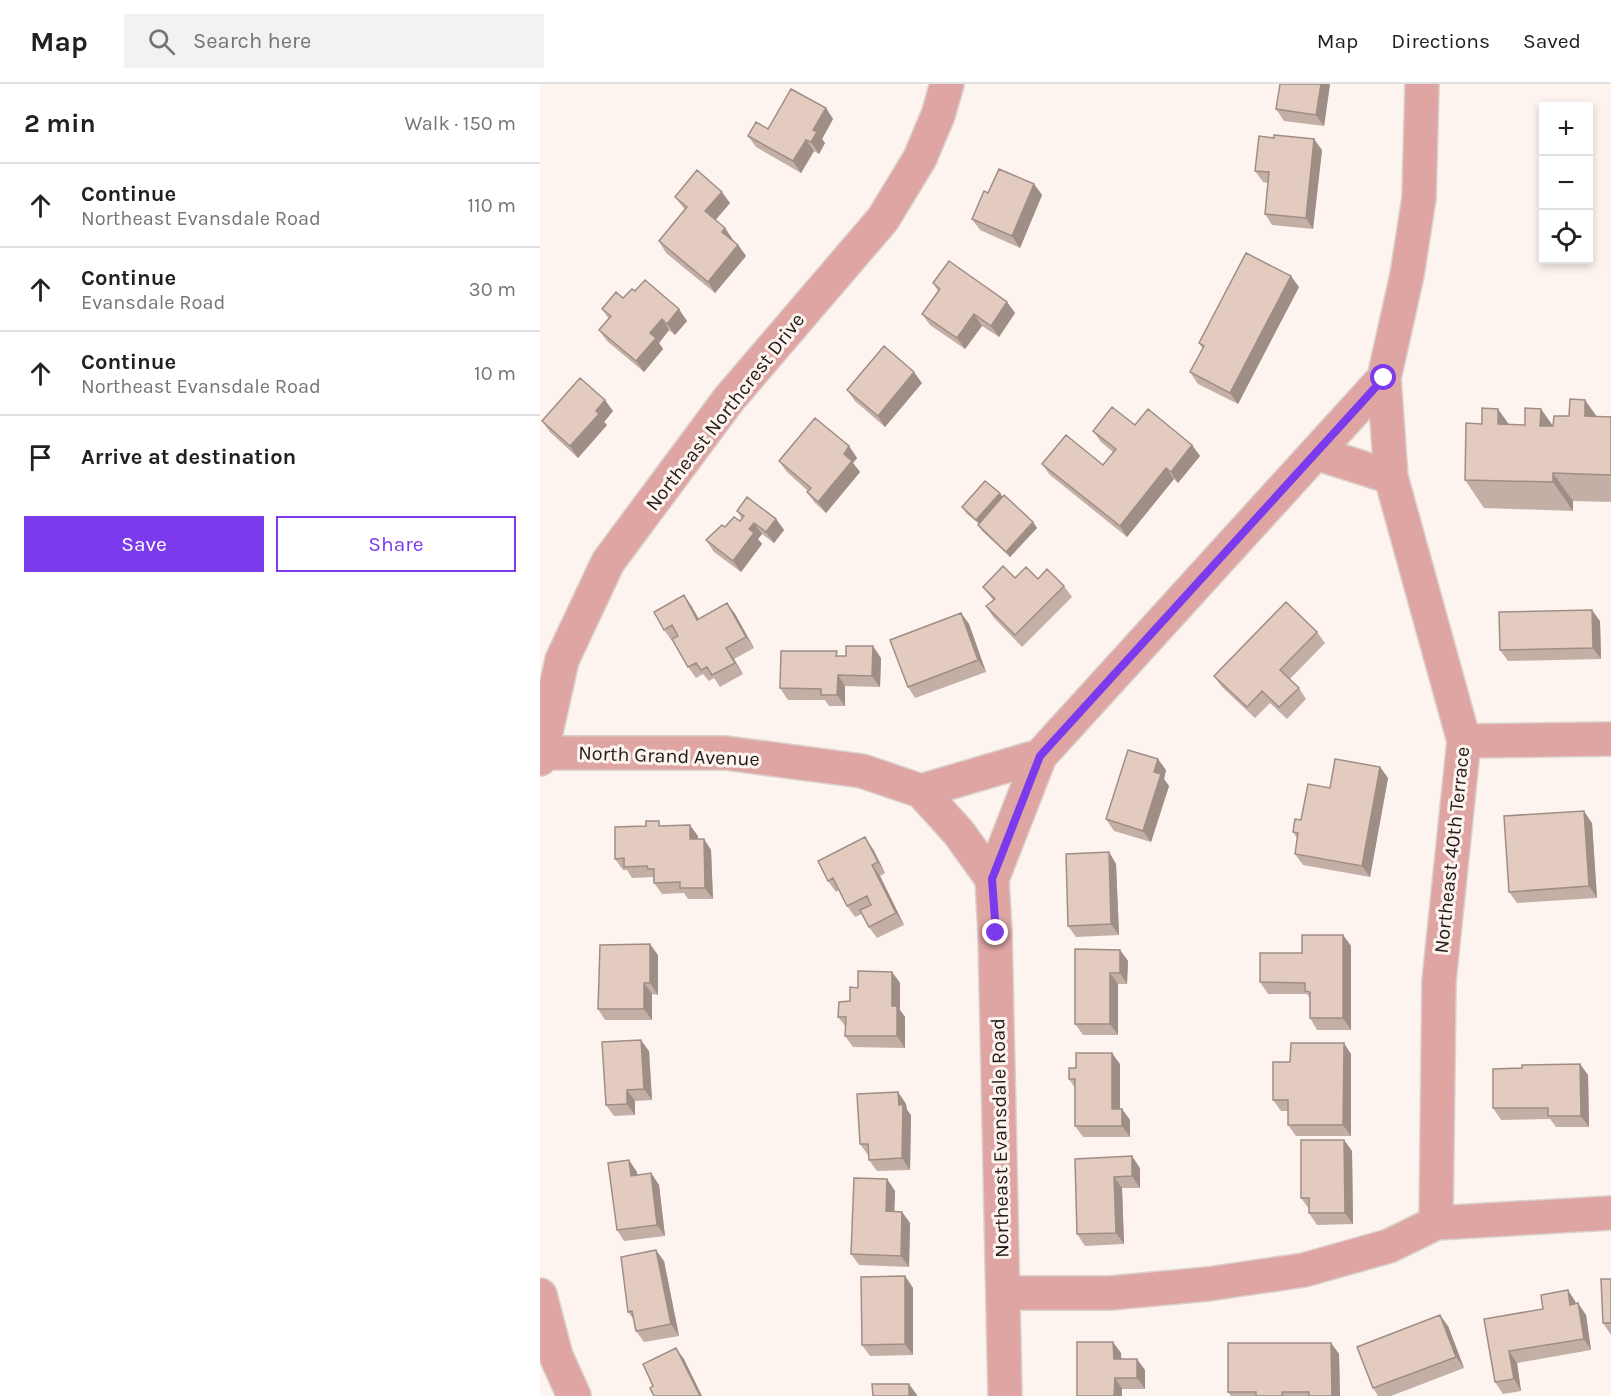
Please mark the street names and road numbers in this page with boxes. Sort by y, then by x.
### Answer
street label: Northeast Northcrest Drive [641,309,809,515]
street label: North Grand Avenue [578,741,760,771]
street label: Northeast 40th Terrace [1430,746,1474,954]
street label: Northeast Evansdale Road [986,1018,1014,1258]

